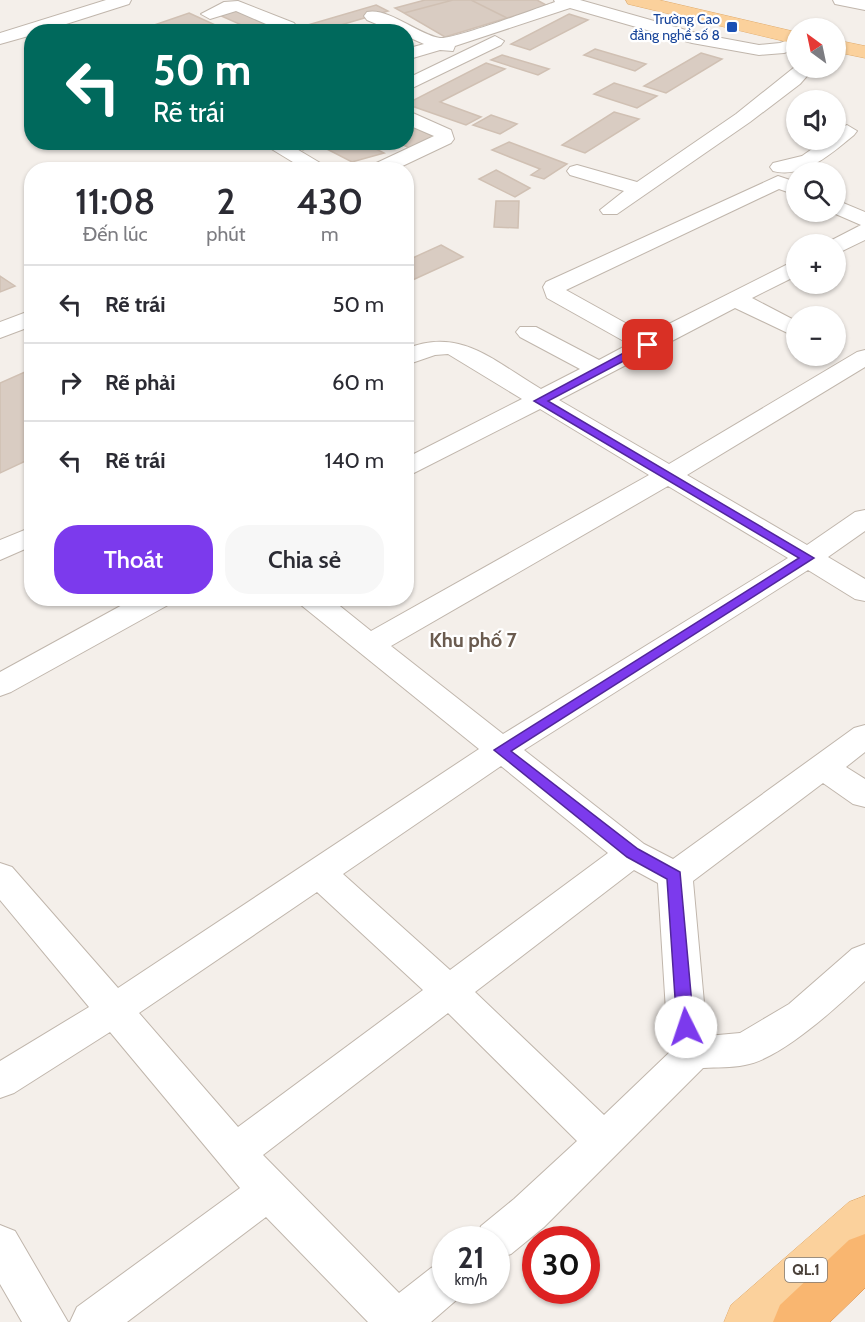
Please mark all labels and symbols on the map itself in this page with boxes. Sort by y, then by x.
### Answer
place label: Trường Cao đẳng nghề số 8 [630,10,720,44]
north arrow [786,18,846,78]
marker: Trường Cao đẳng nghề số 8 [725,20,739,34]
pin [622,319,673,370]
district label: Khu phố 7 [429,628,518,652]
position arrow [654,995,718,1059]
speed limit sign: 30 [522,1226,600,1304]
road number: QL.1 [785,1258,827,1282]

